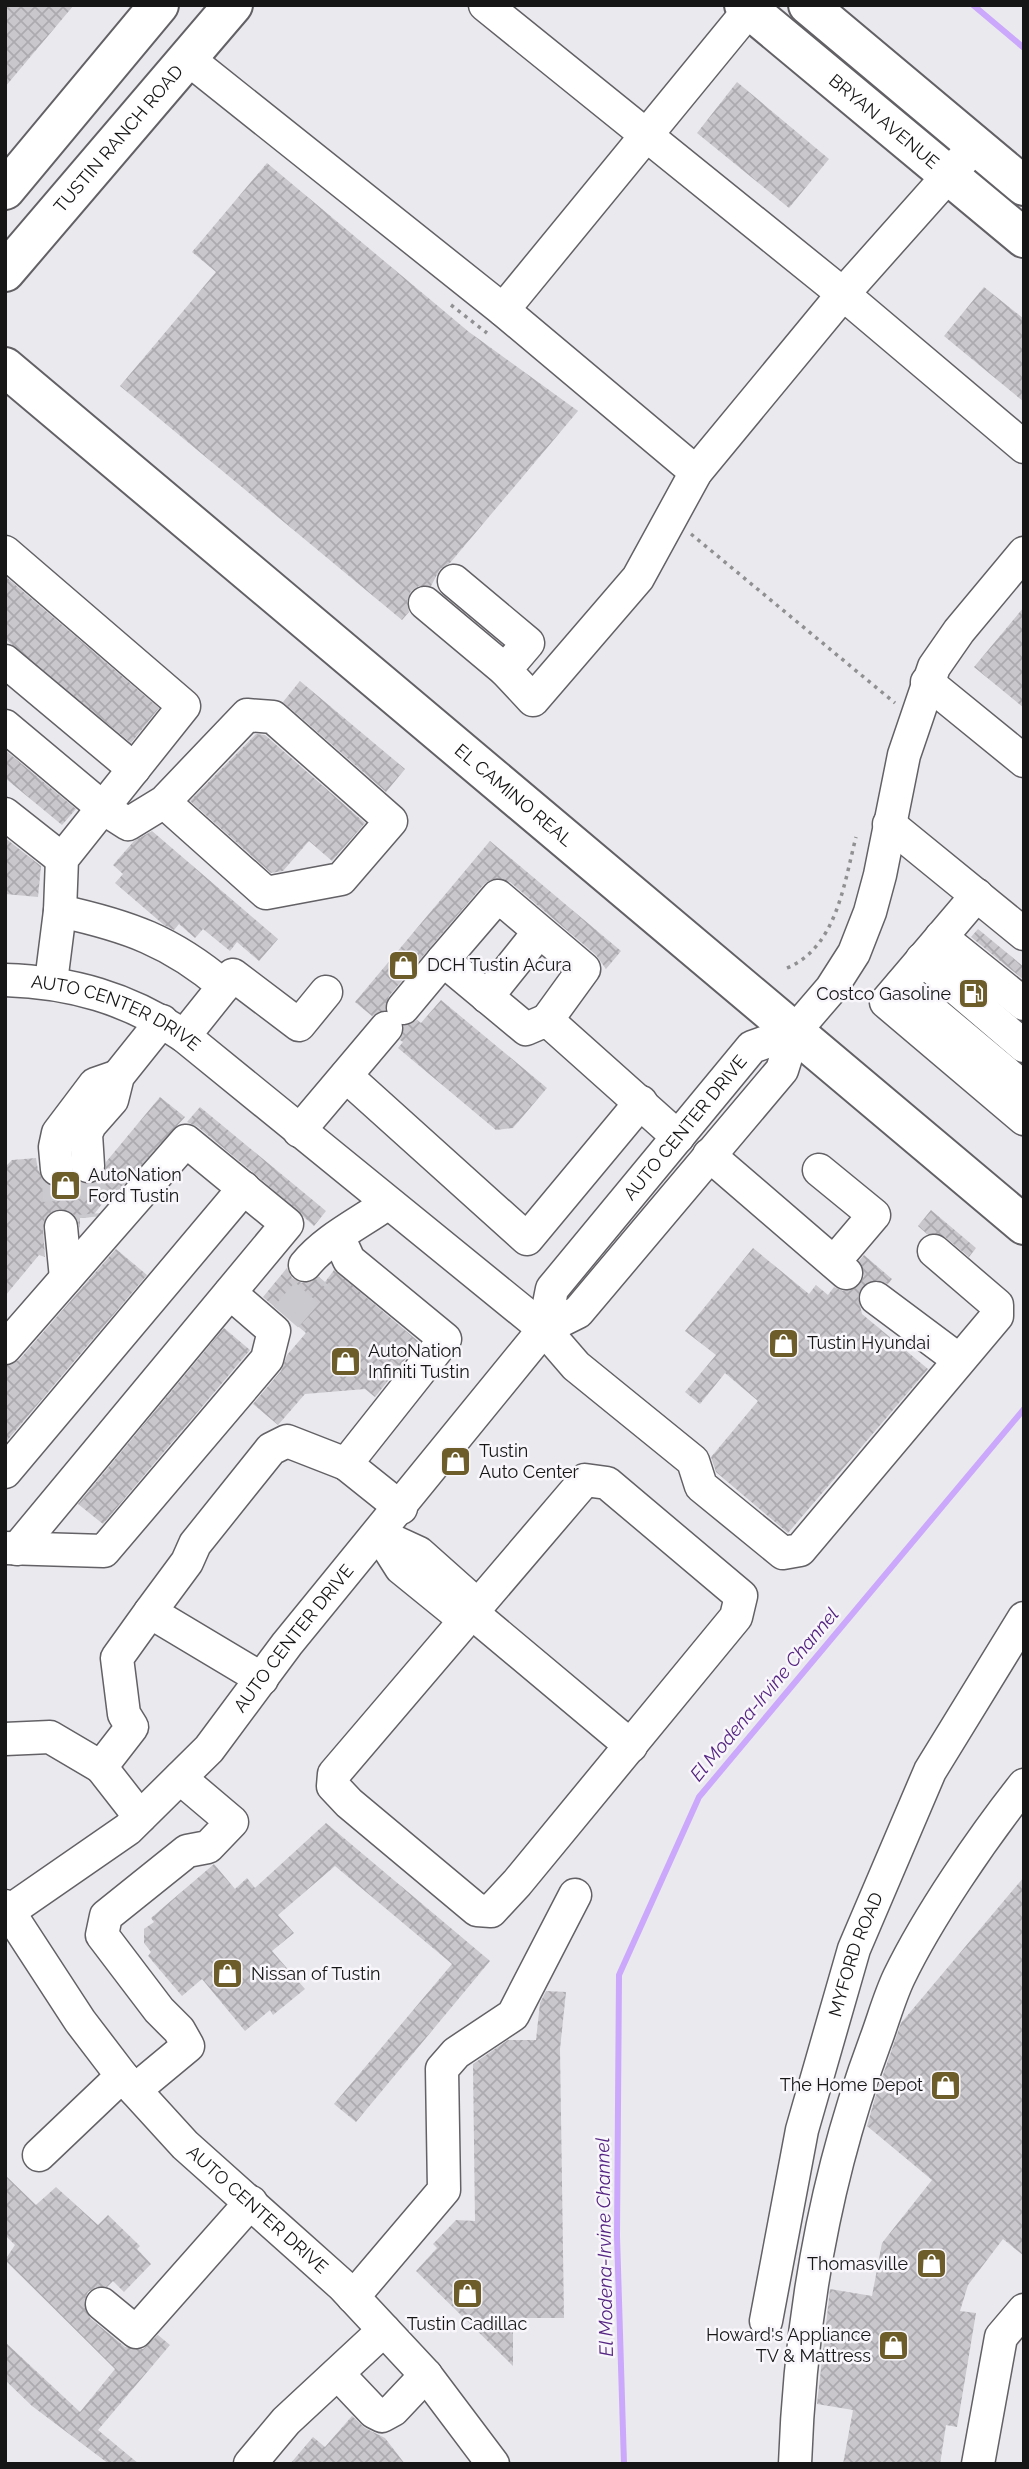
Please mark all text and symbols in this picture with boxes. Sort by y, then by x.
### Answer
street label: TUSTIN RANCH ROAD [49,60,187,217]
street label: BRYAN AVENUE [825,69,943,173]
street label: EL CAMINO REAL [451,739,578,851]
shop icon: DCH Tustin Acura [387,948,421,982]
place label: DCH Tustin Acura [427,954,571,975]
street label: AUTO CENTER DRIVE [30,971,205,1055]
fuel station icon: Costco Gasoline [957,977,991,1011]
place label: Costco Gasoline [816,983,951,1004]
street label: AUTO CENTER DRIVE [619,1051,751,1204]
place label: AutoNation Ford Tustin [88,1164,182,1206]
shop icon: AutoNation Ford Tustin [48,1168,82,1202]
shop icon: Tustin Hyundai [767,1326,801,1360]
place label: Tustin Hyundai [807,1332,930,1353]
place label: AutoNation Infiniti Tustin [368,1340,470,1382]
shop icon: AutoNation Infiniti Tustin [328,1344,362,1378]
place label: Tustin Auto Center [479,1440,580,1482]
shop icon: Tustin Auto Center [439,1444,473,1478]
street label: AUTO CENTER DRIVE [229,1560,358,1716]
water label: El Modena-Irvine Channel [685,1603,843,1785]
street label: MYFORD ROAD [824,1889,887,2019]
shop icon: Nissan of Tustin [211,1957,245,1991]
place label: Nissan of Tustin [251,1963,381,1984]
shop icon: The Home Depot [929,2068,963,2102]
place label: The Home Depot [780,2074,923,2095]
water label: El Modena-Irvine Channel [591,2137,617,2357]
street label: AUTO CENTER DRIVE [183,2141,333,2278]
shop icon: Thomasville [914,2247,948,2281]
place label: Thomasville [807,2253,908,2274]
shop icon: Tustin Cadillac [450,2277,484,2311]
place label: Tustin Cadillac [407,2313,527,2334]
place label: Howard's Appliance TV & Mattress [706,2324,871,2366]
shop icon: Howard's Appliance TV & Mattress [877,2328,911,2362]

